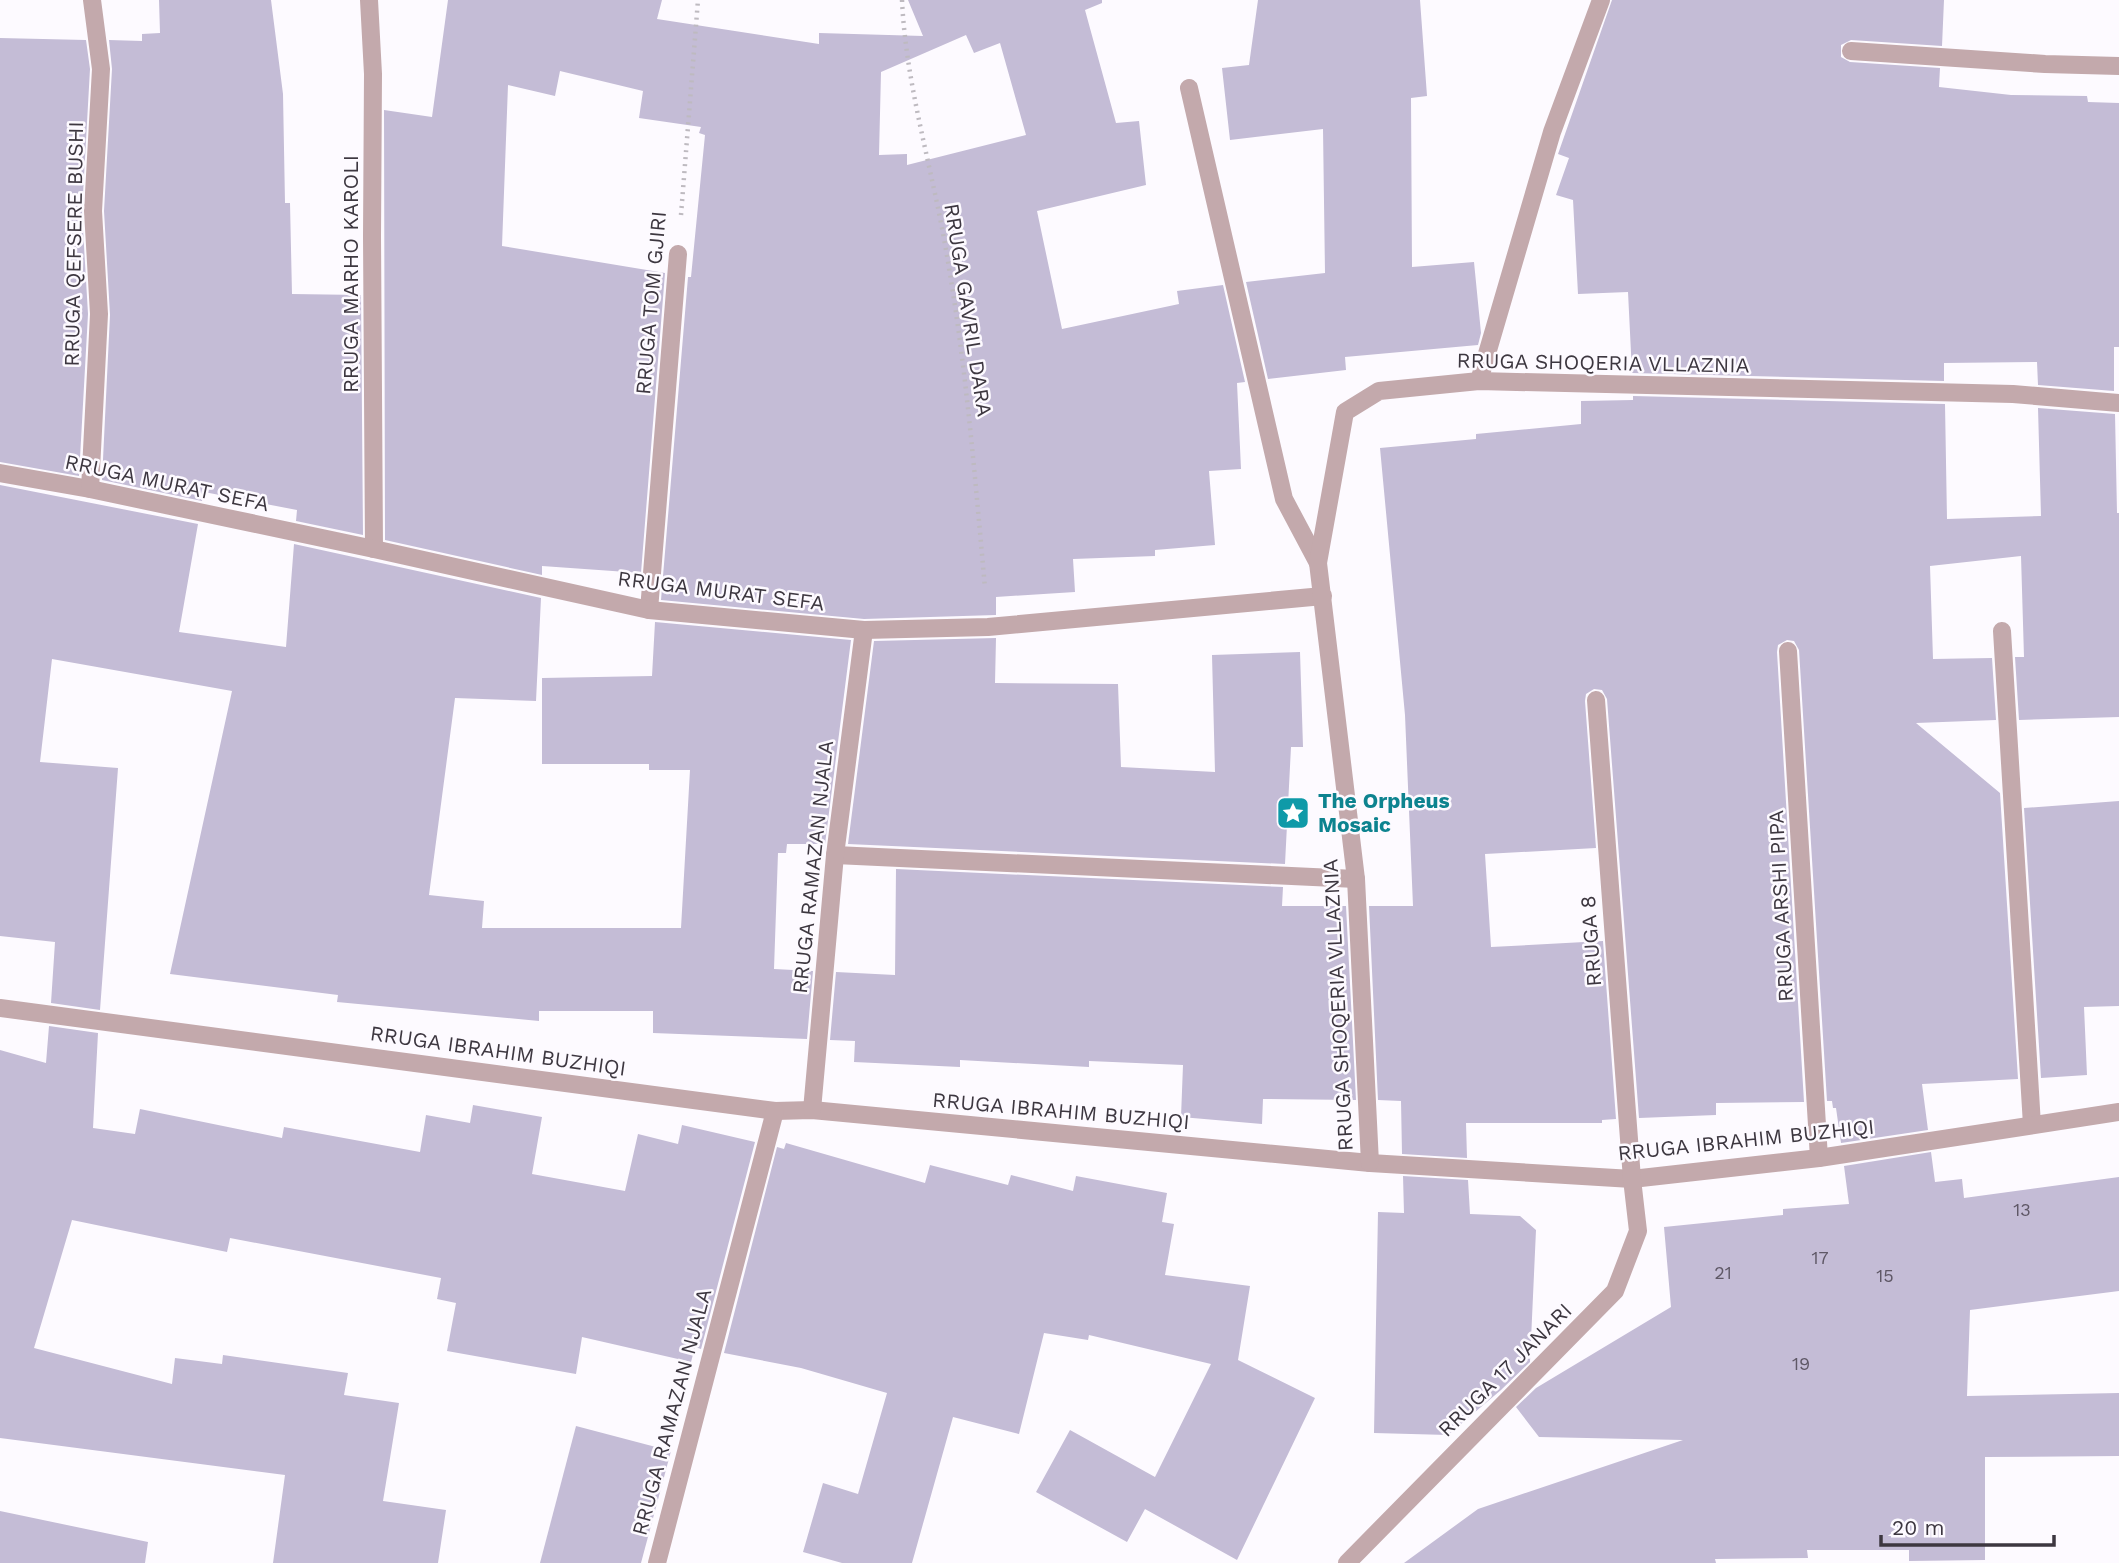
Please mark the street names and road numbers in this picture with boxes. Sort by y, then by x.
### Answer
street label: RRUGA QEFSERE BUSHI [59,121,88,367]
street label: RRUGA MARHO KAROLI [338,155,363,393]
street label: RRUGA GAVRIL DARA [939,202,998,418]
street label: RRUGA TOM GJIRI [630,210,671,396]
street label: RRUGA SHOQERIA VLLAZNIA [1456,347,1750,378]
street label: RRUGA MURAT SEFA [63,449,272,516]
street label: RRUGA MURAT SEFA [616,565,826,616]
street label: RRUGA RAMAZAN NJALA [787,739,838,995]
street label: RRUGA ARSHI PIPA [1763,809,1798,1003]
street label: RRUGA SHOQERIA VLLAZNIA [1317,858,1358,1152]
street label: RRUGA 8 [1575,895,1606,987]
street label: RRUGA IBRAHIM BUZHIQI [369,1020,628,1081]
street label: RRUGA IBRAHIM BUZHIQI [931,1087,1191,1134]
street label: RRUGA IBRAHIM BUZHIQI [1616,1114,1876,1165]
street label: RRUGA RAMAZAN NJALA [627,1286,717,1538]
street label: RRUGA 17 JANARI [1433,1298,1577,1442]

